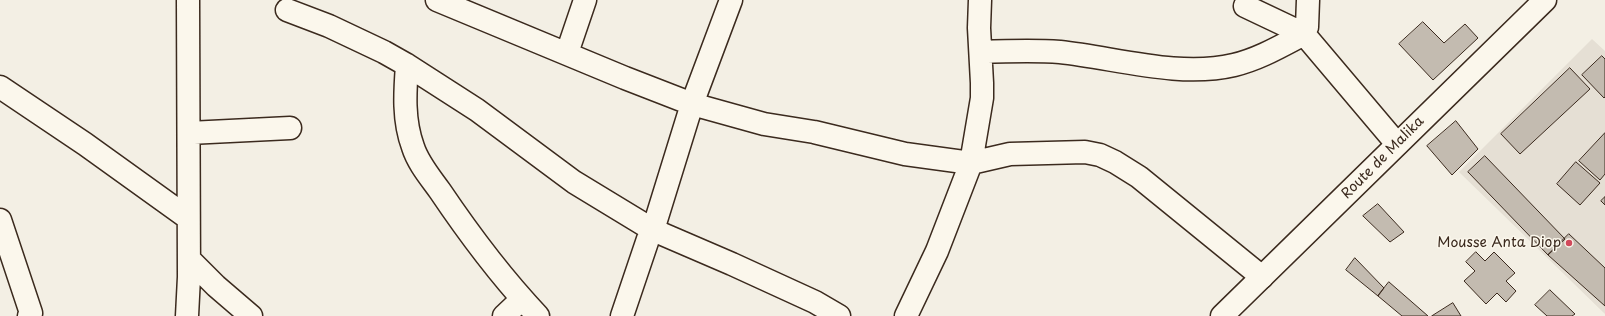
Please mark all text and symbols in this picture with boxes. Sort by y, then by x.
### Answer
street label: Route de Malika [1338,113,1428,203]
place label: Mousse Anta Diop [1437,235,1561,251]
marker: Mousse Anta Diop [1564,238,1574,248]

